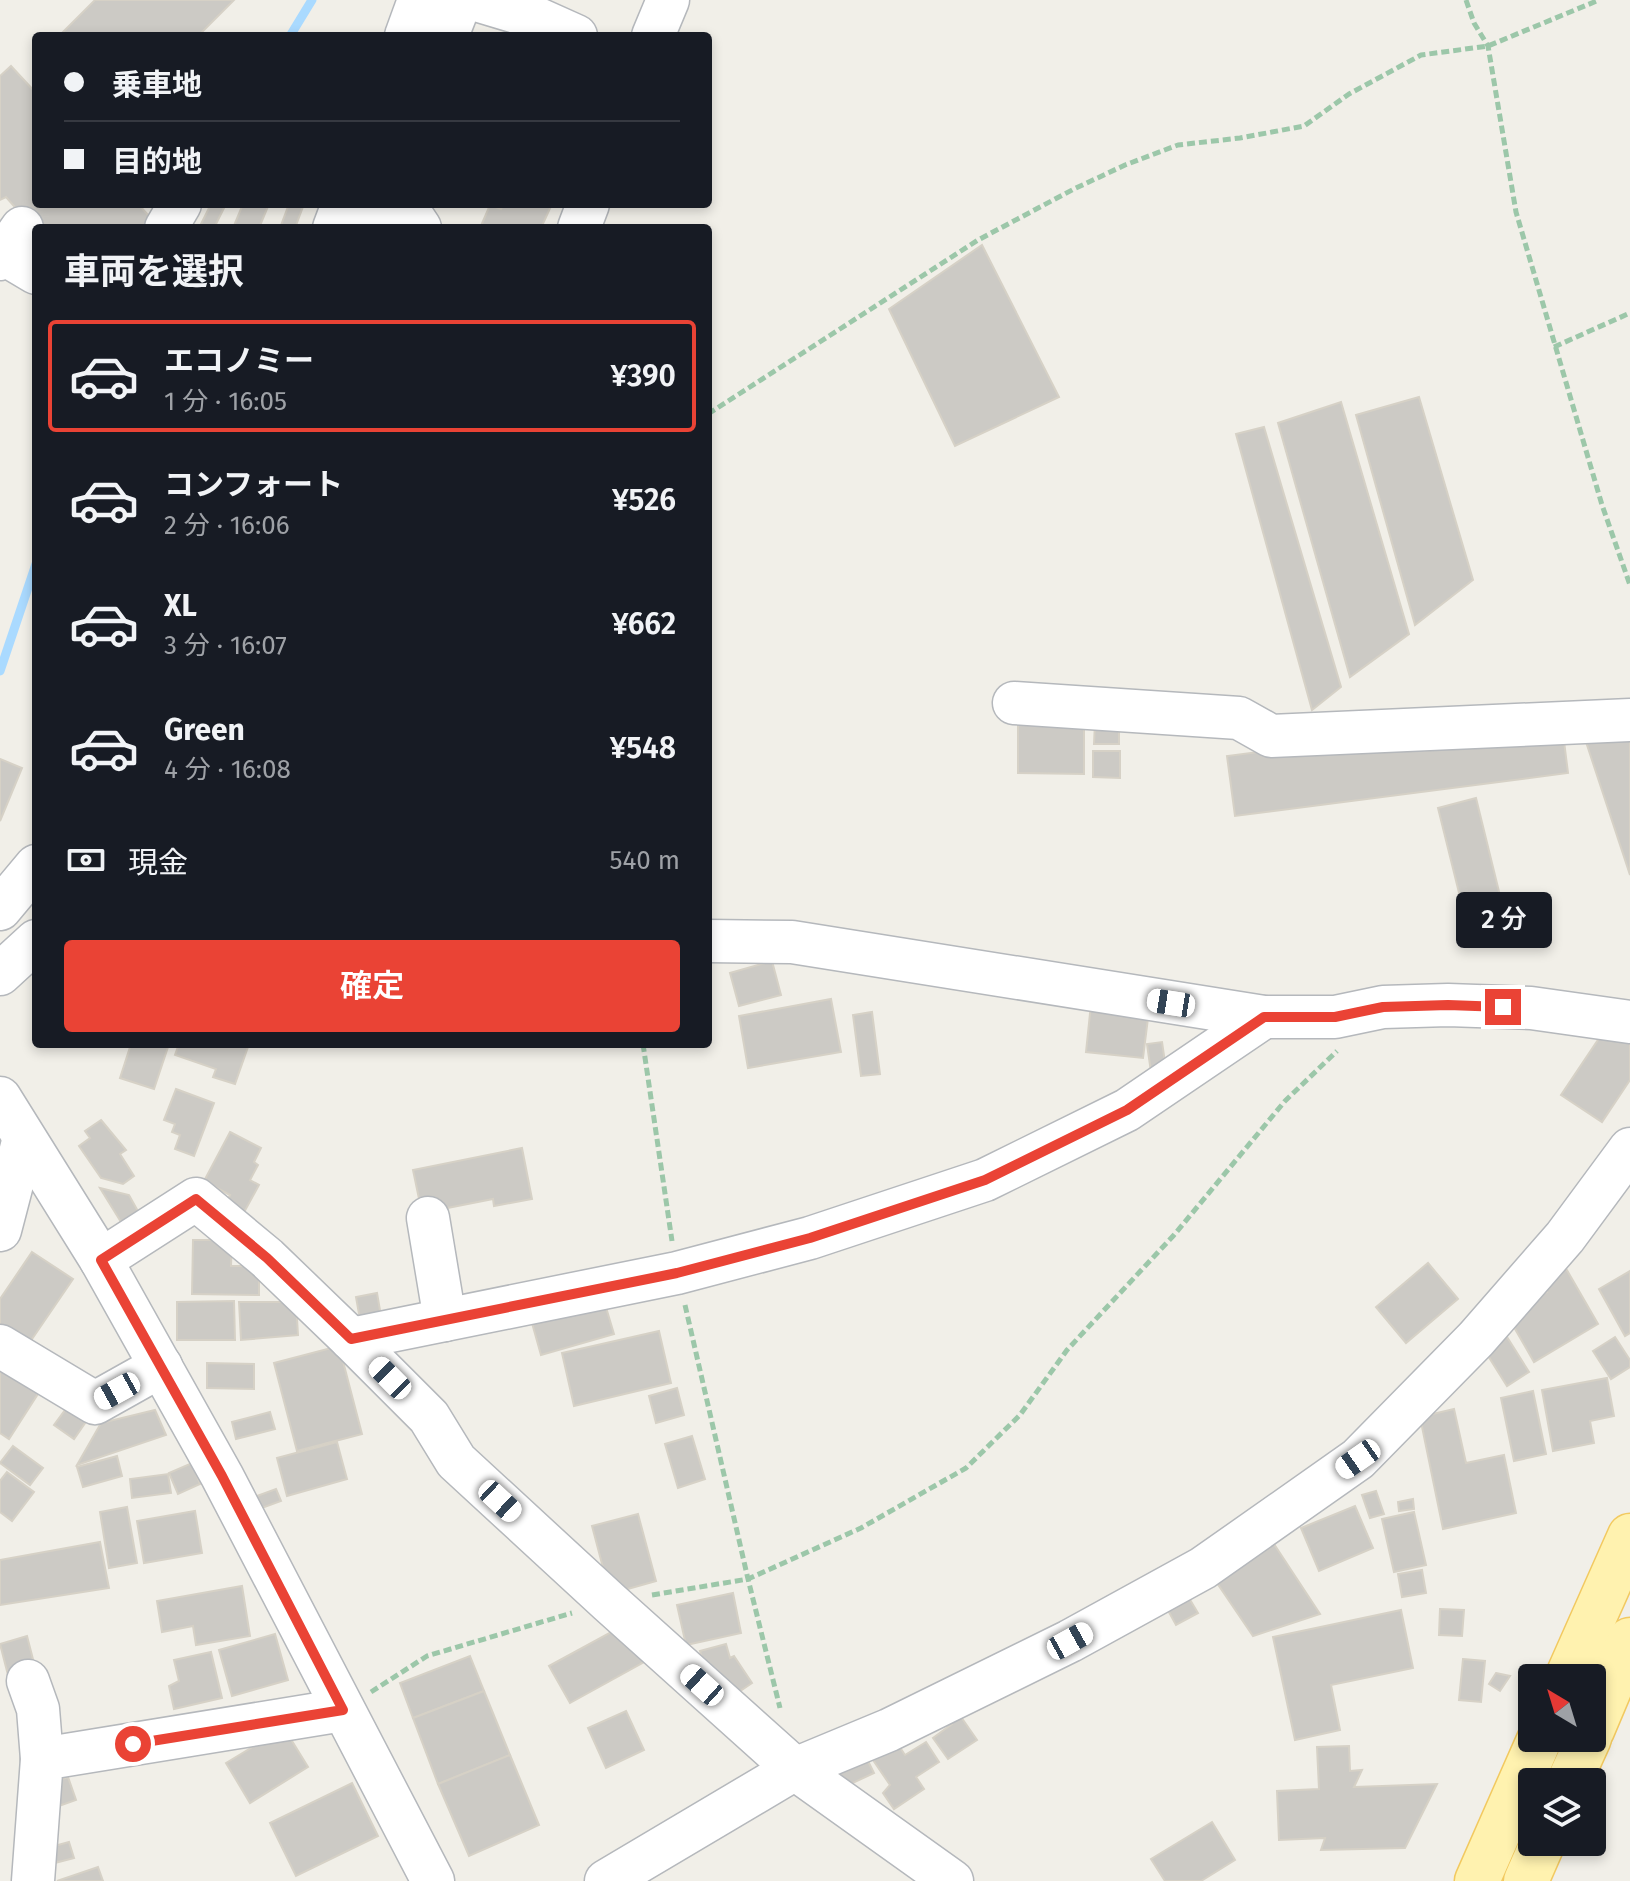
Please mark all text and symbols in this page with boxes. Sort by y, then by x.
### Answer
text: 乗車地 [112,67,202,103]
text: 目的地 [112,144,202,180]
text: 車両を選択 [64,250,244,294]
icon: car [68,340,140,412]
text: エコノミー [164,343,314,379]
text: ¥390 [611,358,676,394]
text: 1 分 · 16:05 [164,386,287,417]
icon: car [68,464,140,536]
text: コンフォート [164,467,343,503]
text: ¥526 [612,482,676,518]
text: 2 分 · 16:06 [164,510,290,541]
icon: car [68,588,140,660]
text: XL [164,588,197,624]
text: ¥662 [612,606,676,642]
text: 3 分 · 16:07 [164,630,287,661]
icon: car [68,712,140,784]
text: Green [164,712,245,748]
text: ¥548 [610,730,676,766]
text: 4 分 · 16:08 [164,754,291,785]
icon: cash [64,838,108,882]
text: 現金 [128,845,188,881]
text: 540 m [609,845,680,876]
callout: 2 分 [1455,891,1551,947]
text: 2 分 [1481,904,1527,935]
button: 確定 [64,940,680,1032]
car [1145,987,1197,1019]
route end [1485,989,1521,1025]
car [365,1353,415,1403]
car [90,1369,144,1413]
car [1331,1435,1385,1483]
car [474,1476,526,1526]
car [1043,1619,1097,1663]
car [676,1660,728,1710]
north arrow [1518,1664,1606,1752]
map controls [1518,1664,1606,1856]
route start [115,1726,151,1762]
button: layers [1518,1768,1606,1856]

